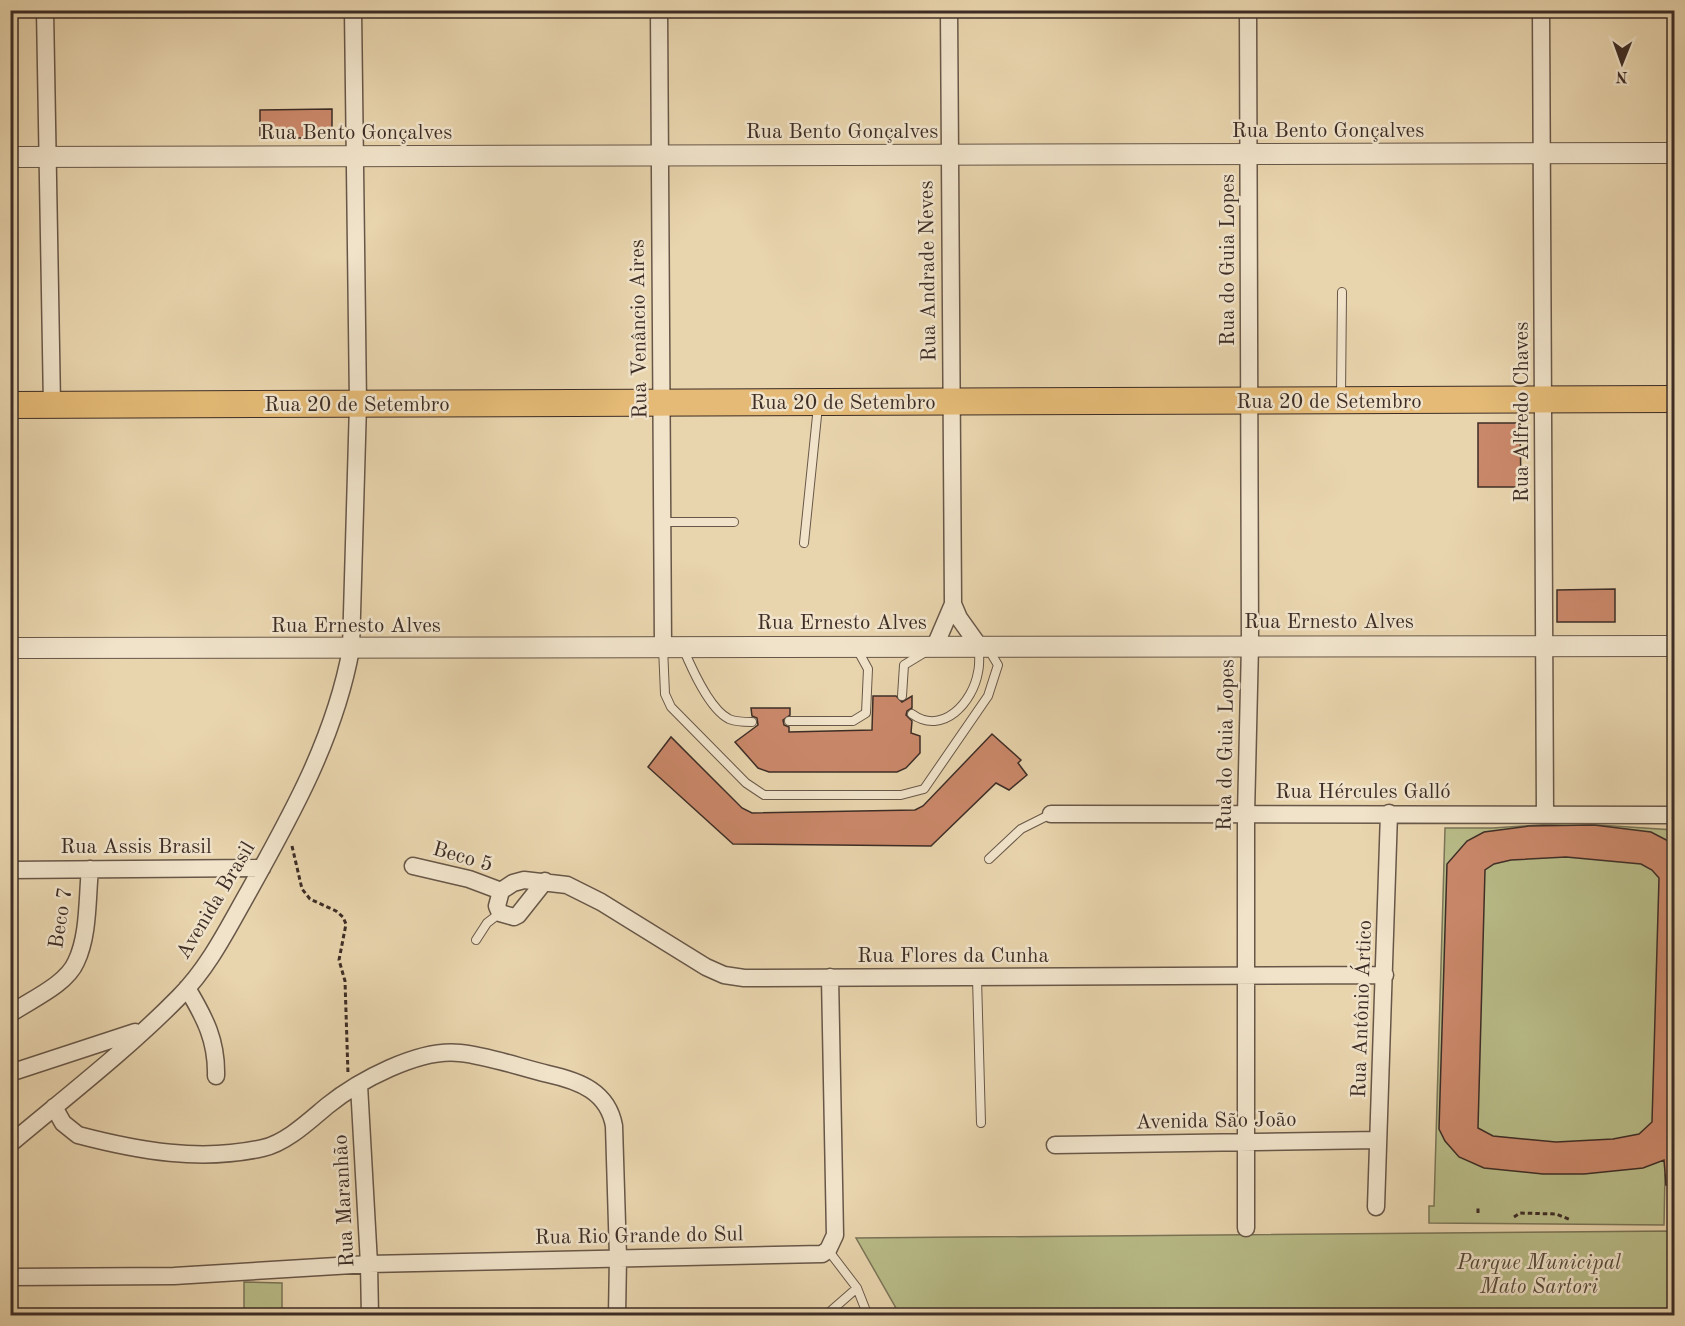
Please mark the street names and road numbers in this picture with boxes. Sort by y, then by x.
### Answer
street label: Rua Bento Gonçalves [1232,121,1424,142]
street label: Rua Bento Gonçalves [746,122,938,143]
street label: Rua Bento Gonçalves [260,123,452,144]
street label: Rua do Guia Lopes [1218,174,1239,346]
street label: Rua Andrade Neves [916,180,941,362]
street label: Rua Venâncio Aires [627,239,652,419]
street label: Rua Alfredo Chaves [1512,322,1533,502]
street label: Rua 20 de Setembro [1236,392,1422,413]
street label: Rua 20 de Setembro [750,393,936,414]
street label: Rua 20 de Setembro [264,395,450,416]
street label: Rua Ernesto Alves [1244,612,1414,633]
street label: Rua Ernesto Alves [757,613,927,634]
street label: Rua Ernesto Alves [271,616,441,637]
street label: Rua do Guia Lopes [1214,659,1239,831]
street label: Rua Hércules Galló [1275,782,1451,803]
street label: Rua Assis Brasil [60,837,212,858]
street label: Avenida Brasil [173,838,260,963]
street label: Beco 5 [430,839,495,876]
street label: Beco 7 [46,886,77,950]
street label: Rua Antônio Ártico [1345,919,1376,1098]
street label: Rua Flores da Cunha [857,946,1049,967]
street label: Avenida São João [1135,1110,1297,1133]
street label: Rua Maranhão [331,1134,358,1268]
street label: Rua Rio Grande do Sul [535,1224,744,1249]

